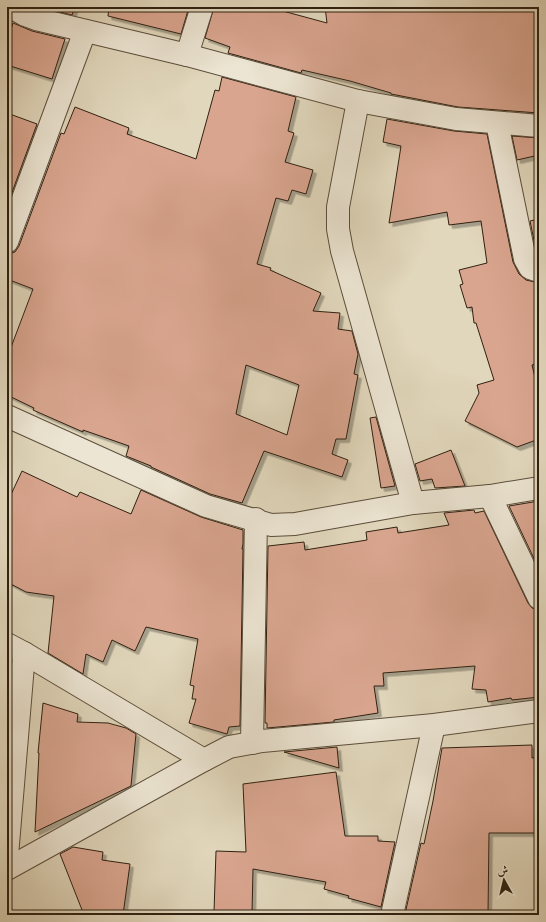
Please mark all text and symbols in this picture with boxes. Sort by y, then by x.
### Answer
north arrow [484,860,524,900]
text: ش [496,863,509,878]

